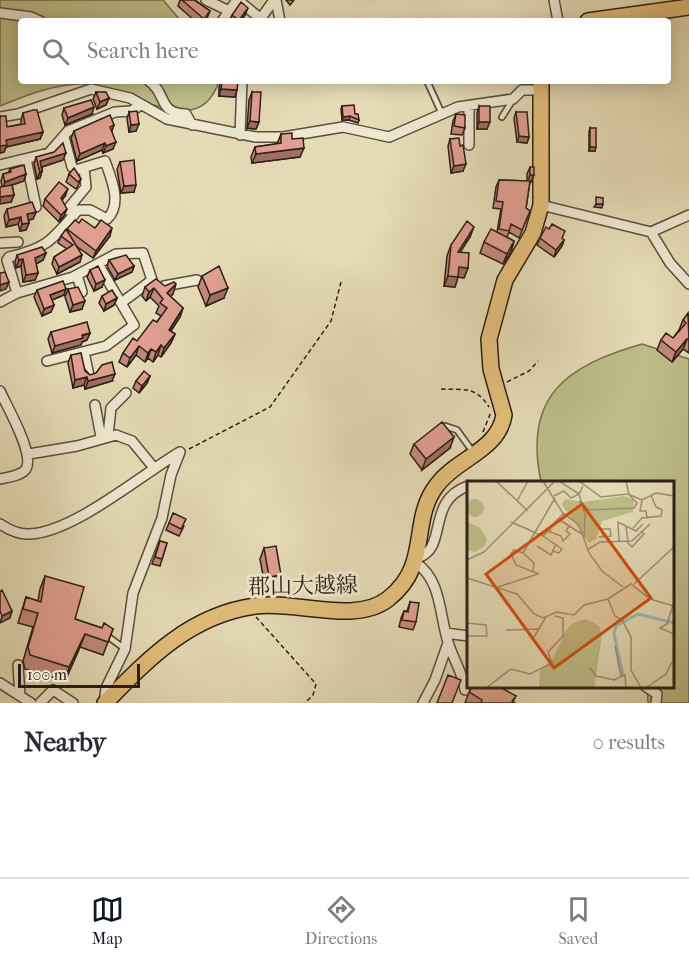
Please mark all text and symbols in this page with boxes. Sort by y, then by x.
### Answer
search box [18,18,671,84]
icon: search [39,35,72,68]
text: Search here [87,38,199,64]
inset map [467,481,674,688]
street label: 郡山大越線 [248,572,358,600]
scale bar [18,661,140,688]
text: 100 m [27,665,67,684]
text: Nearby [24,727,106,758]
text: 0 results [593,731,665,754]
tab: Map [91,893,124,948]
tab: Directions [305,893,377,948]
tab: Saved [559,893,598,948]

